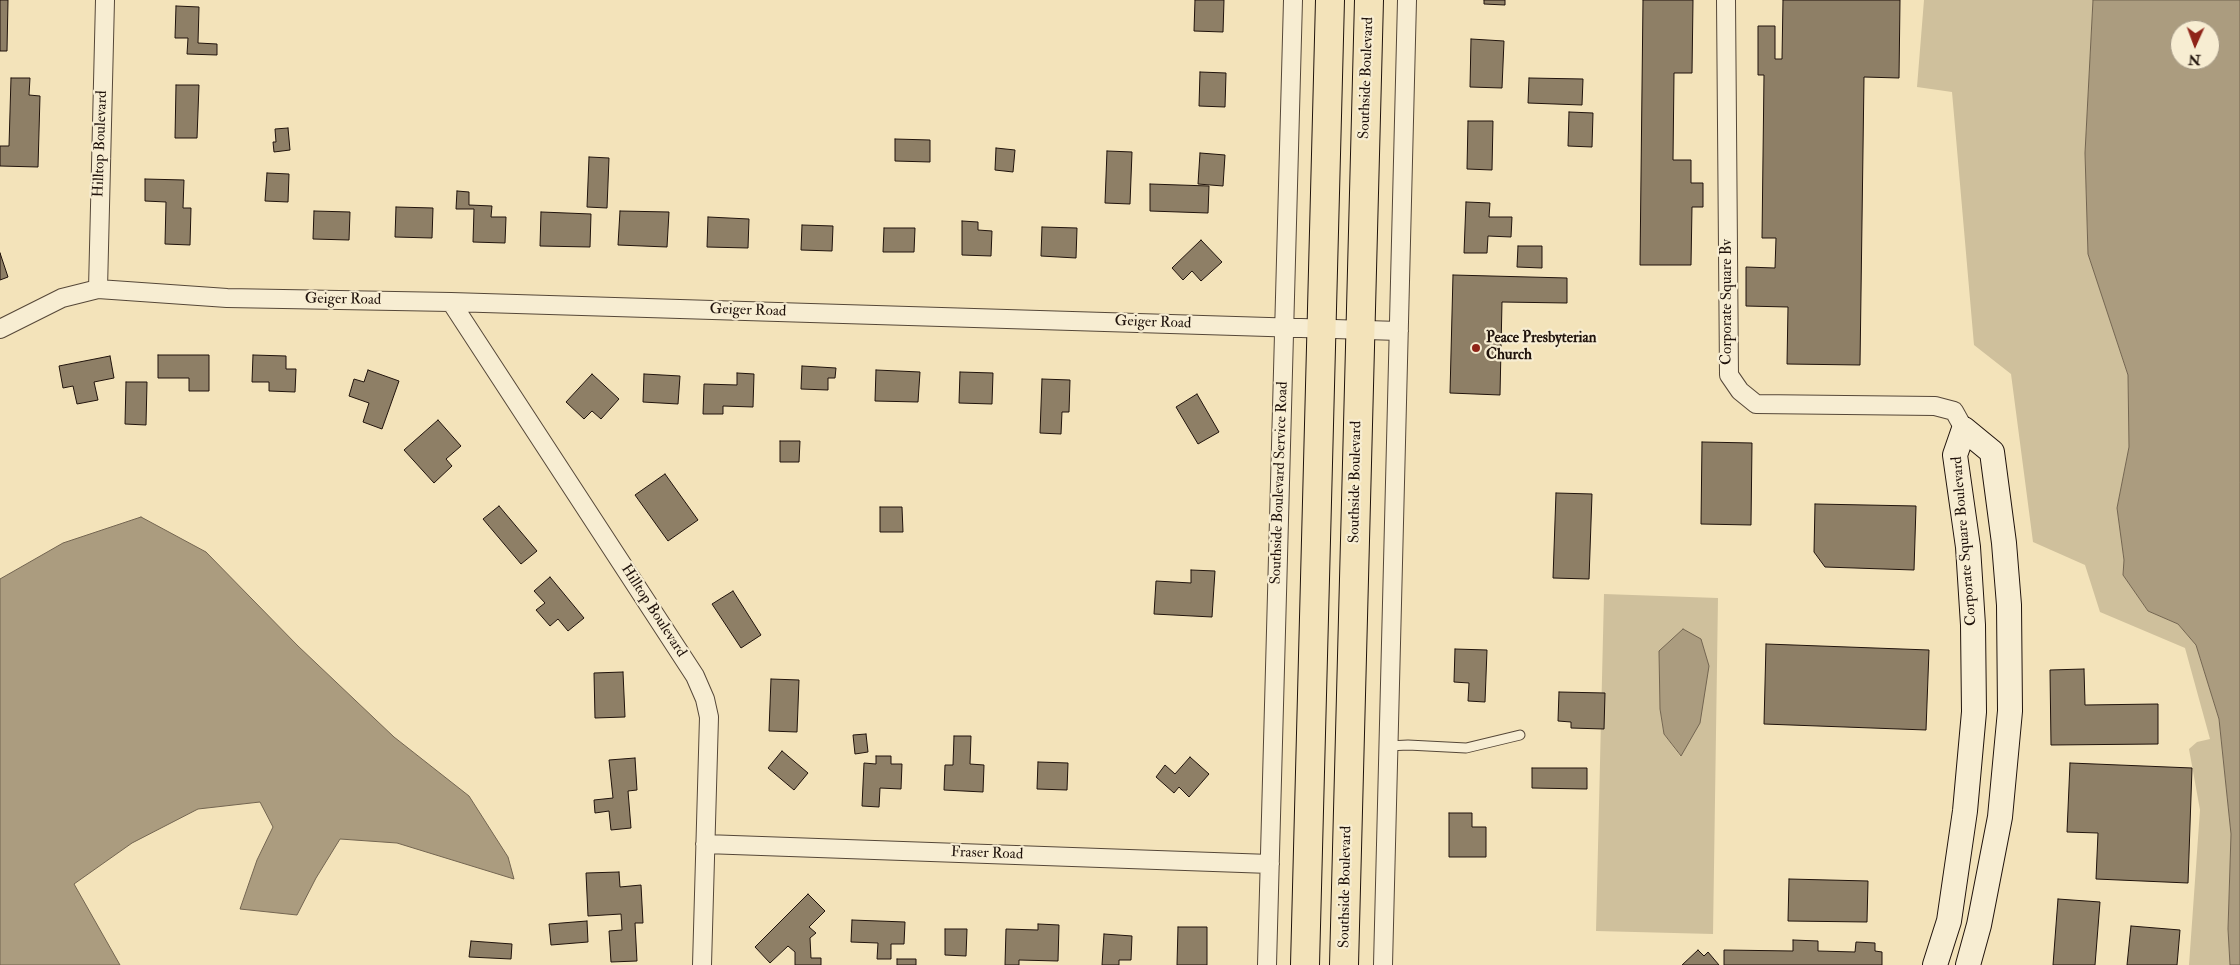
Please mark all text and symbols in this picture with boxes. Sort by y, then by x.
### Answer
street label: Southside Boulevard [1356,17,1378,139]
north arrow [2170,20,2220,70]
text: N [2188,51,2201,68]
street label: Hilltop Boulevard [90,90,112,198]
street label: Corporate Square Bv [1719,239,1737,365]
street label: Geiger Road [305,290,381,310]
street label: Geiger Road [709,301,787,321]
street label: Geiger Road [1114,313,1192,333]
place label: Peace Presbyterian Church [1486,330,1596,365]
marker: Peace Presbyterian Church [1470,342,1482,354]
street label: Southside Boulevard Service Road [1267,381,1293,585]
street label: Southside Boulevard [1346,421,1366,543]
street label: Corporate Square Boulevard [1949,456,1981,626]
street label: Hilltop Boulevard [616,561,690,661]
street label: Southside Boulevard [1336,826,1356,948]
street label: Fraser Road [951,844,1023,864]

